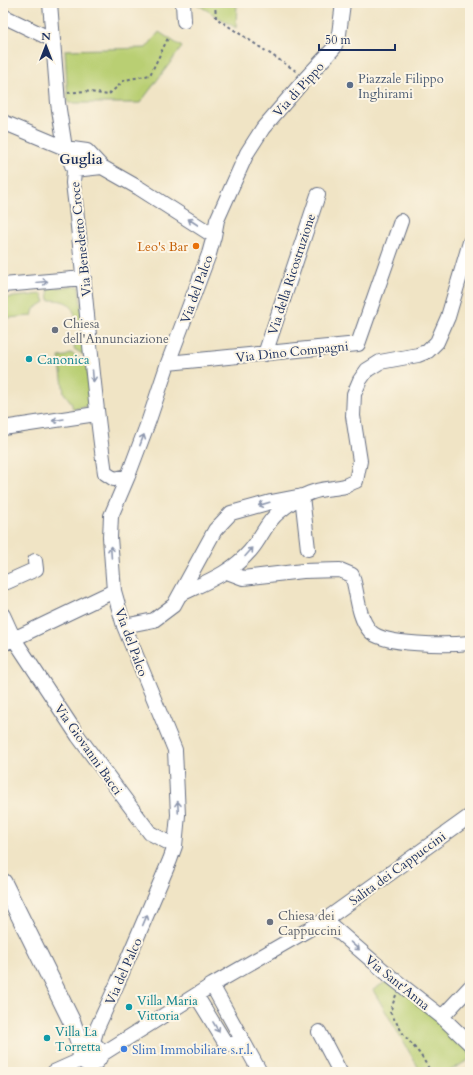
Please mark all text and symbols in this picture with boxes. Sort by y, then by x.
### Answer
north arrow [26,26,66,66]
scale bar [319,26,395,52]
text: N [41,29,51,44]
text: 50 m [325,32,352,48]
street label: Via di Pippo [269,58,328,121]
place label: Piazzale Filippo Inghirami [358,70,444,103]
marker: Piazzale Filippo Inghirami [345,80,355,90]
district label: Guglia [59,150,103,169]
street label: Via Benedetto Croce [66,180,96,297]
street label: Via della Ricostruzione [264,211,320,337]
one-way arrow [187,218,198,226]
place label: Leo's Bar [137,238,188,256]
marker: Leo's Bar [191,241,201,251]
street label: Via del Palco [176,253,218,326]
one-way arrow [35,278,48,285]
place label: Chiesa dell'Annunciazione [63,315,169,348]
marker: Chiesa dell'Annunciazione [50,325,60,335]
street label: Via Dino Compagni [235,337,350,367]
place label: Canonica [37,351,90,369]
marker: Canonica [24,354,34,364]
one-way arrow [90,369,97,382]
one-way arrow [52,416,65,424]
one-way arrow [138,434,146,446]
one-way arrow [258,501,271,508]
one-way arrow [107,546,114,559]
one-way arrow [244,547,253,557]
street label: Via del Palco [110,606,152,679]
street label: Via Giovanni Bacci [50,700,127,799]
one-way arrow [174,801,182,814]
street label: Salita dei Cappuccini [346,827,450,910]
place label: Chiesa dei Cappuccini [278,907,341,940]
one-way arrow [141,915,149,927]
marker: Chiesa dei Cappuccini [265,917,275,927]
street label: Via del Palco [101,935,147,1008]
one-way arrow [349,941,360,950]
street label: Via Sant'Anna [361,951,434,1015]
place label: Villa Maria Vittoria [137,992,198,1025]
marker: Villa Maria Vittoria [124,1002,134,1012]
one-way arrow [212,1021,220,1033]
place label: Villa La Torretta [55,1023,101,1056]
marker: Villa La Torretta [42,1033,52,1043]
place label: Slim Immobiliare s.r.l. [132,1041,253,1059]
marker: Slim Immobiliare s.r.l. [119,1044,129,1054]

